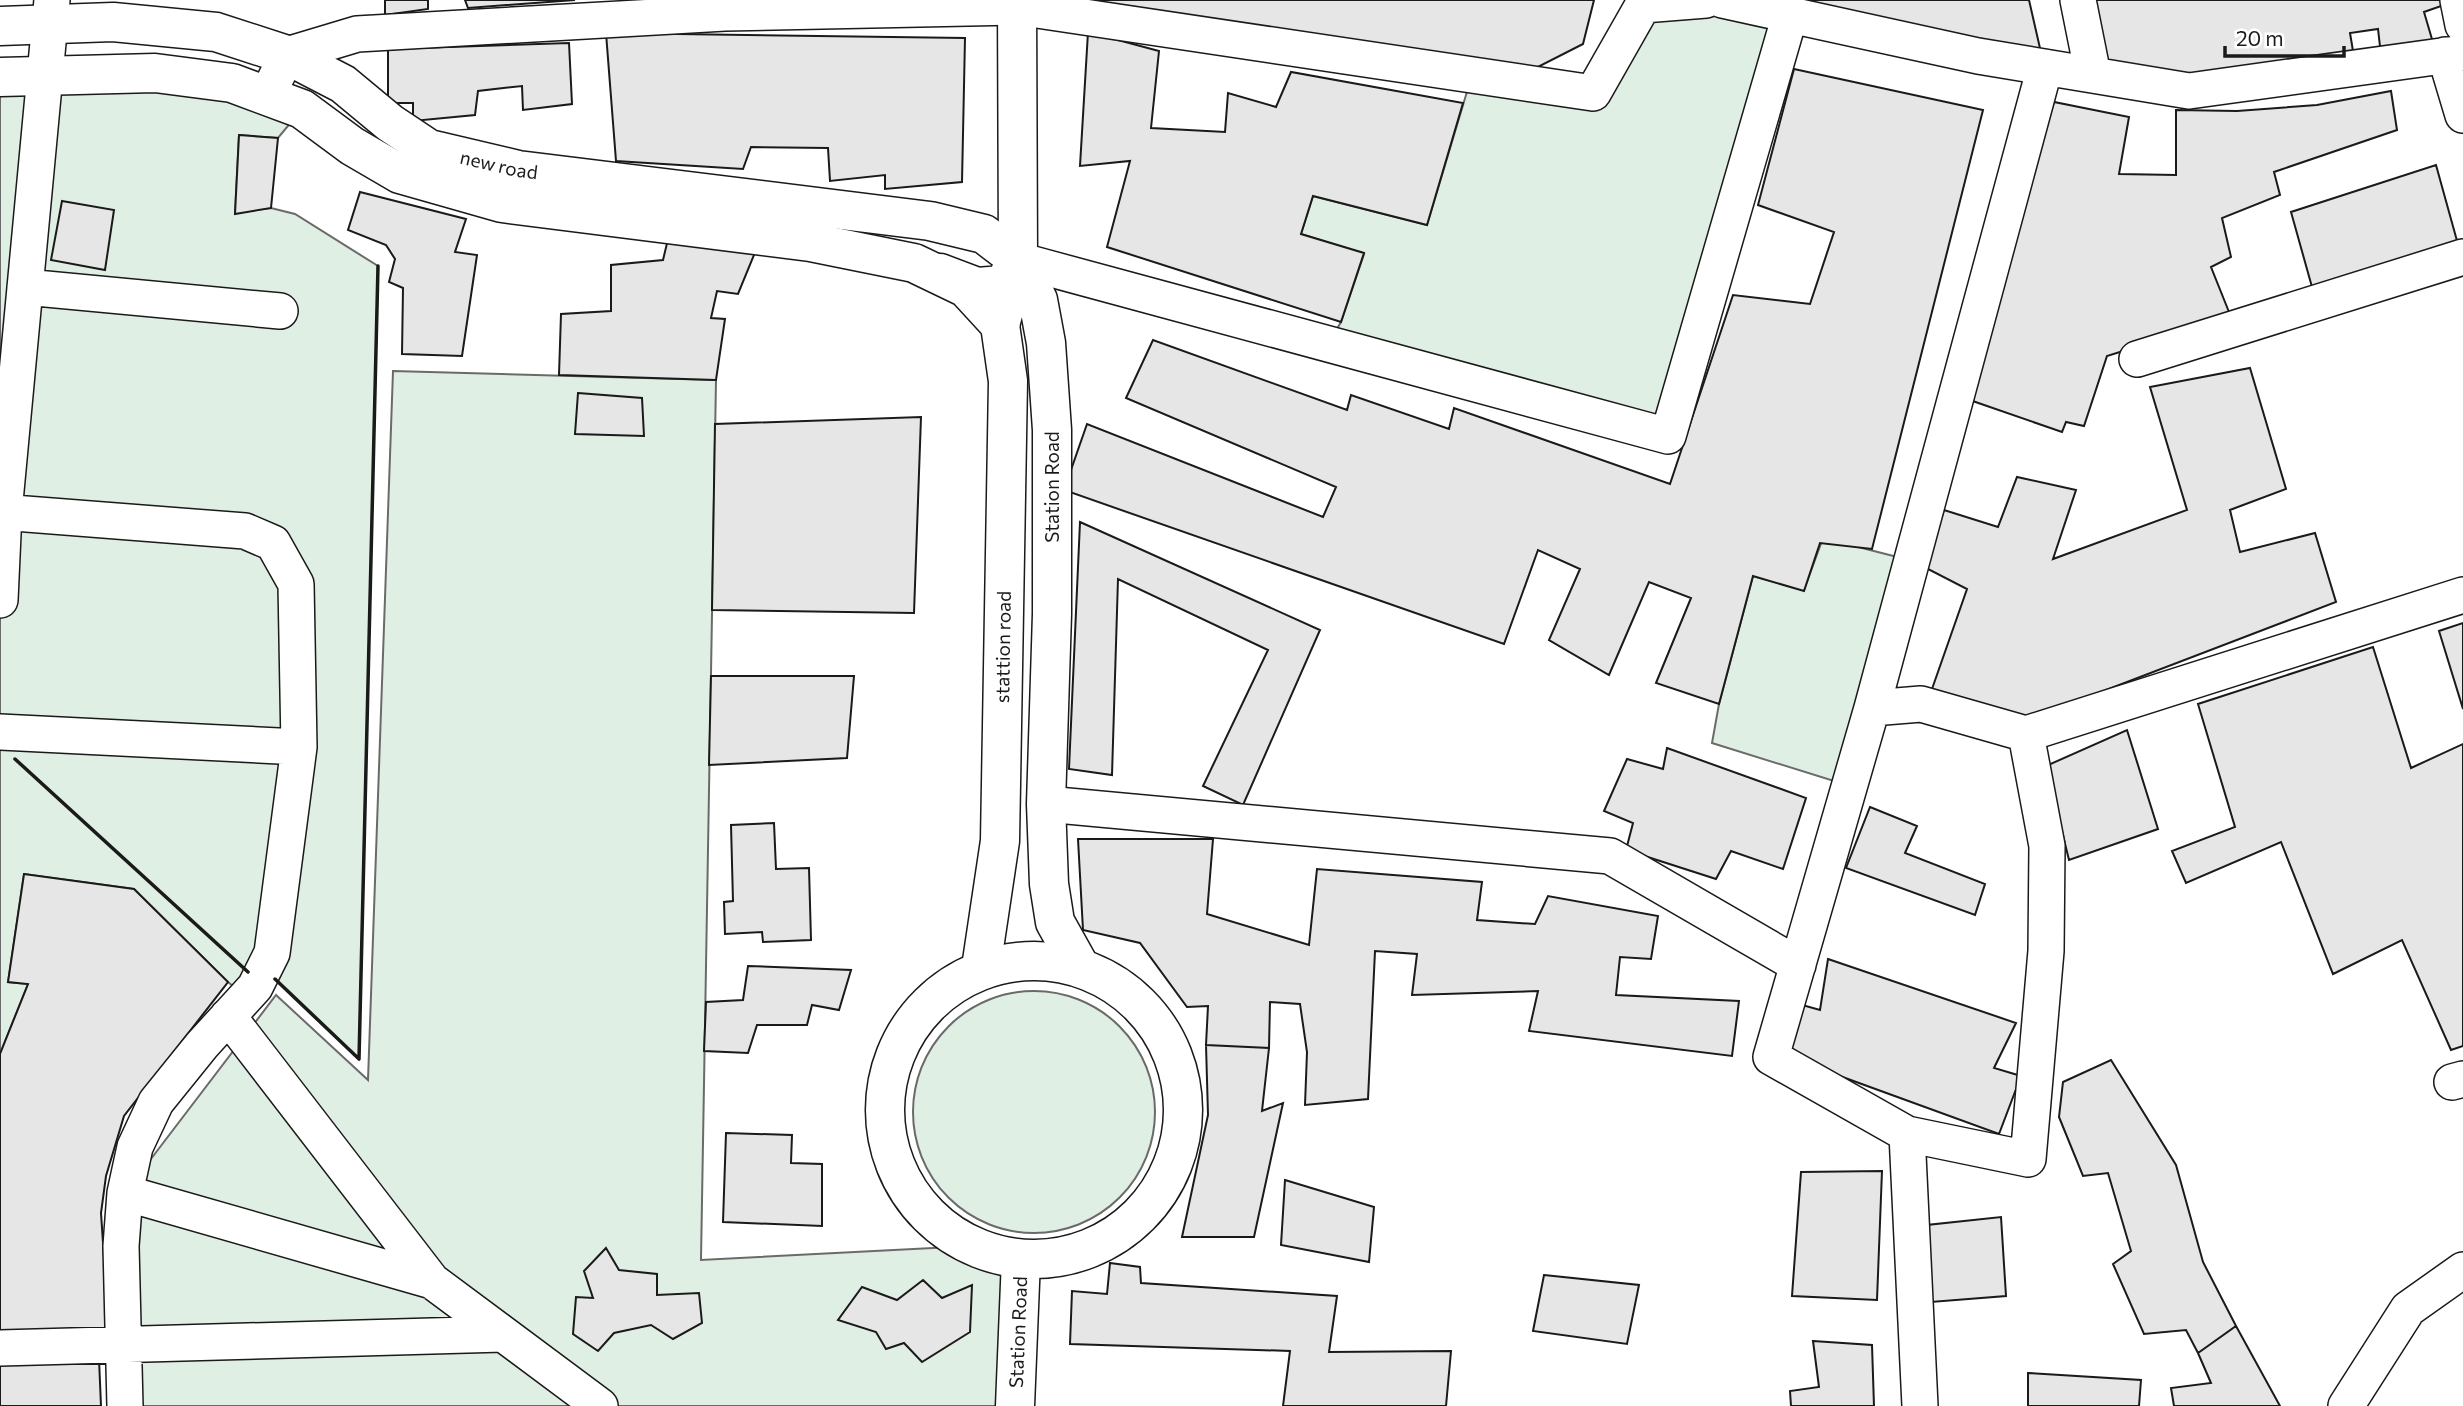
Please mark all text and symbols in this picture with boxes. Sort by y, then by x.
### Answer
scale bar [2225,14,2344,58]
text: 20 m [2236,25,2284,50]
street label: new road [458,145,539,183]
street label: Station Road [1040,431,1063,543]
street label: stattion road [990,591,1015,703]
street label: Station Road [1004,1276,1031,1388]

